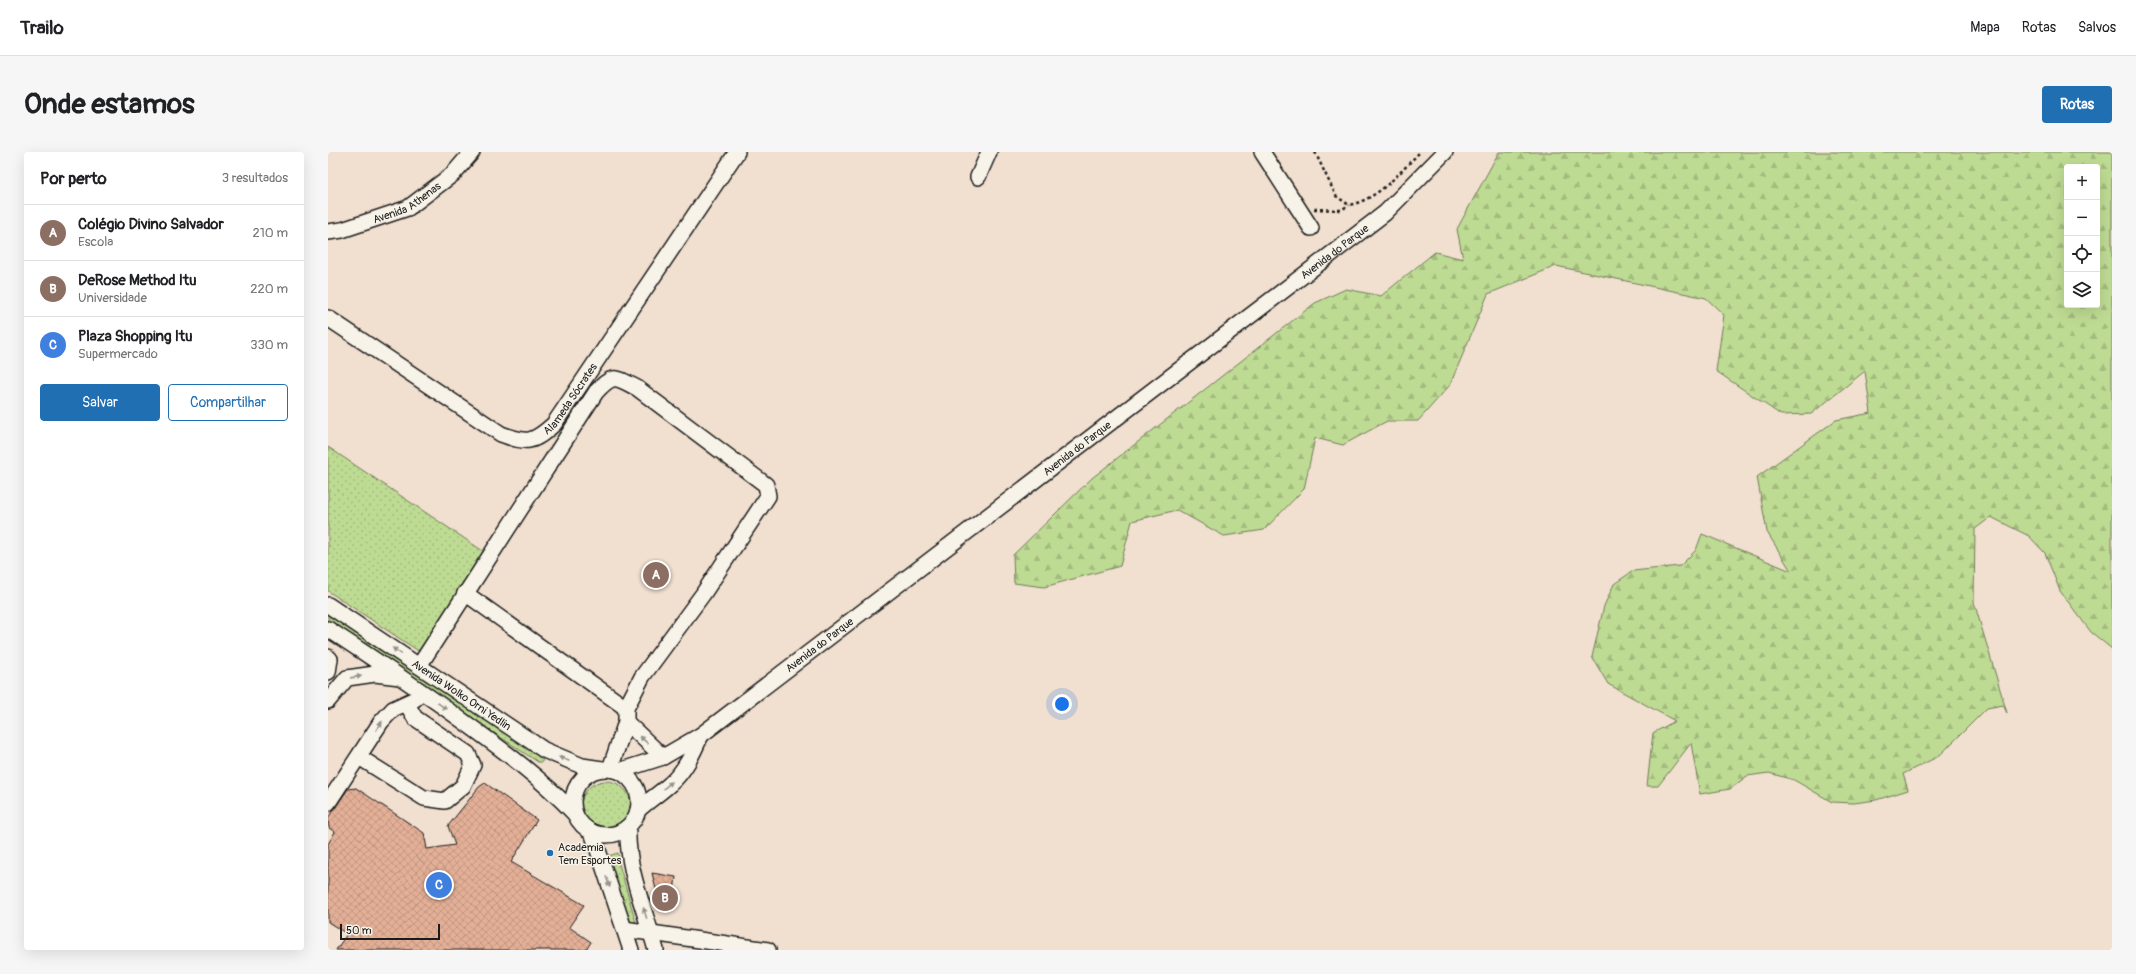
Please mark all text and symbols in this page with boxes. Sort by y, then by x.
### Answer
text: Trailo [20,16,64,40]
text: Mapa [1970,19,2000,36]
text: Rotas [2022,19,2056,36]
text: Salvos [2078,19,2116,36]
button: Rotas [2042,86,2112,123]
text: Onde estamos [24,87,195,122]
map controls [2064,164,2100,308]
button: + [2064,164,2100,200]
text: Por perto [40,168,107,189]
text: 3 resultados [222,170,288,186]
street label: Avenida Athenas [371,179,444,226]
button: − [2064,200,2100,236]
text: Colégio Divino Salvador [78,215,224,234]
street label: Avenida do Parque [1298,222,1372,282]
text: A [49,225,57,241]
text: 210 m [252,225,288,241]
text: Escola [78,234,113,250]
button: locate [2064,236,2100,272]
text: DeRose Method Itu [78,271,197,290]
button: layers [2064,272,2100,308]
text: B [49,281,57,297]
text: 220 m [250,281,288,297]
text: Universidade [78,290,147,306]
text: Plaza Shopping Itu [78,327,193,346]
text: C [49,337,57,353]
text: 330 m [250,337,288,353]
text: Supermercado [78,346,158,362]
street label: Alameda Sócrates [541,361,600,438]
button: Salvar [40,384,160,421]
button: Compartilhar [168,384,288,421]
street label: Avenida do Parque [1041,418,1114,479]
pin: A [643,560,669,590]
street label: Avenida do Parque [783,615,857,675]
one-way arrow [391,647,402,655]
street label: Avenida Wolko Orni Yedlin [409,657,514,733]
one-way arrow [350,673,362,680]
your location [1052,694,1072,714]
one-way arrow [436,702,447,710]
one-way arrow [375,720,382,732]
one-way arrow [639,735,649,745]
one-way arrow [558,756,570,762]
one-way arrow [662,781,673,789]
place label: Academia Tem Esportes [558,841,621,867]
marker: Academia Tem Esportes [545,848,555,858]
pin: C [426,870,452,900]
one-way arrow [605,877,611,889]
pin: B [652,883,678,913]
one-way arrow [642,906,648,918]
scale bar [340,922,440,941]
text: 50 m [346,924,372,937]

